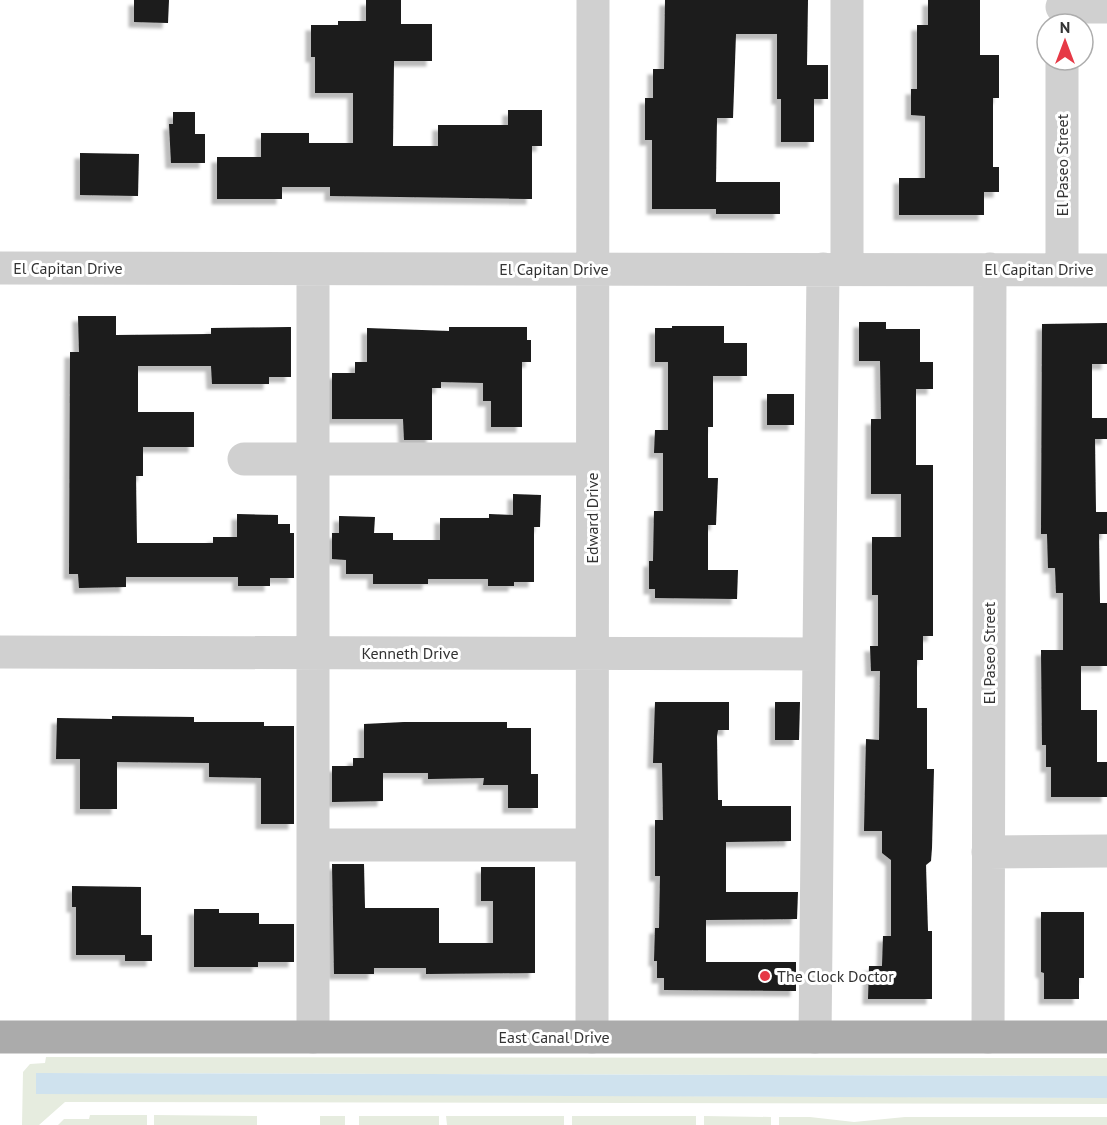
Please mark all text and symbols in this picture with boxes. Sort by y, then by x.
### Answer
north arrow [1035,12,1095,72]
text: N [1060,17,1070,37]
street label: El Paseo Street [1052,113,1072,216]
street label: El Capitan Drive [13,258,123,278]
street label: El Capitan Drive [499,259,609,279]
street label: El Capitan Drive [984,259,1094,279]
street label: Edward Drive [582,472,602,564]
street label: El Paseo Street [979,601,999,704]
street label: Kenneth Drive [361,643,459,663]
place label: The Clock Doctor [777,966,894,986]
marker: The Clock Doctor [758,969,772,983]
street label: East Canal Drive [498,1027,610,1047]

